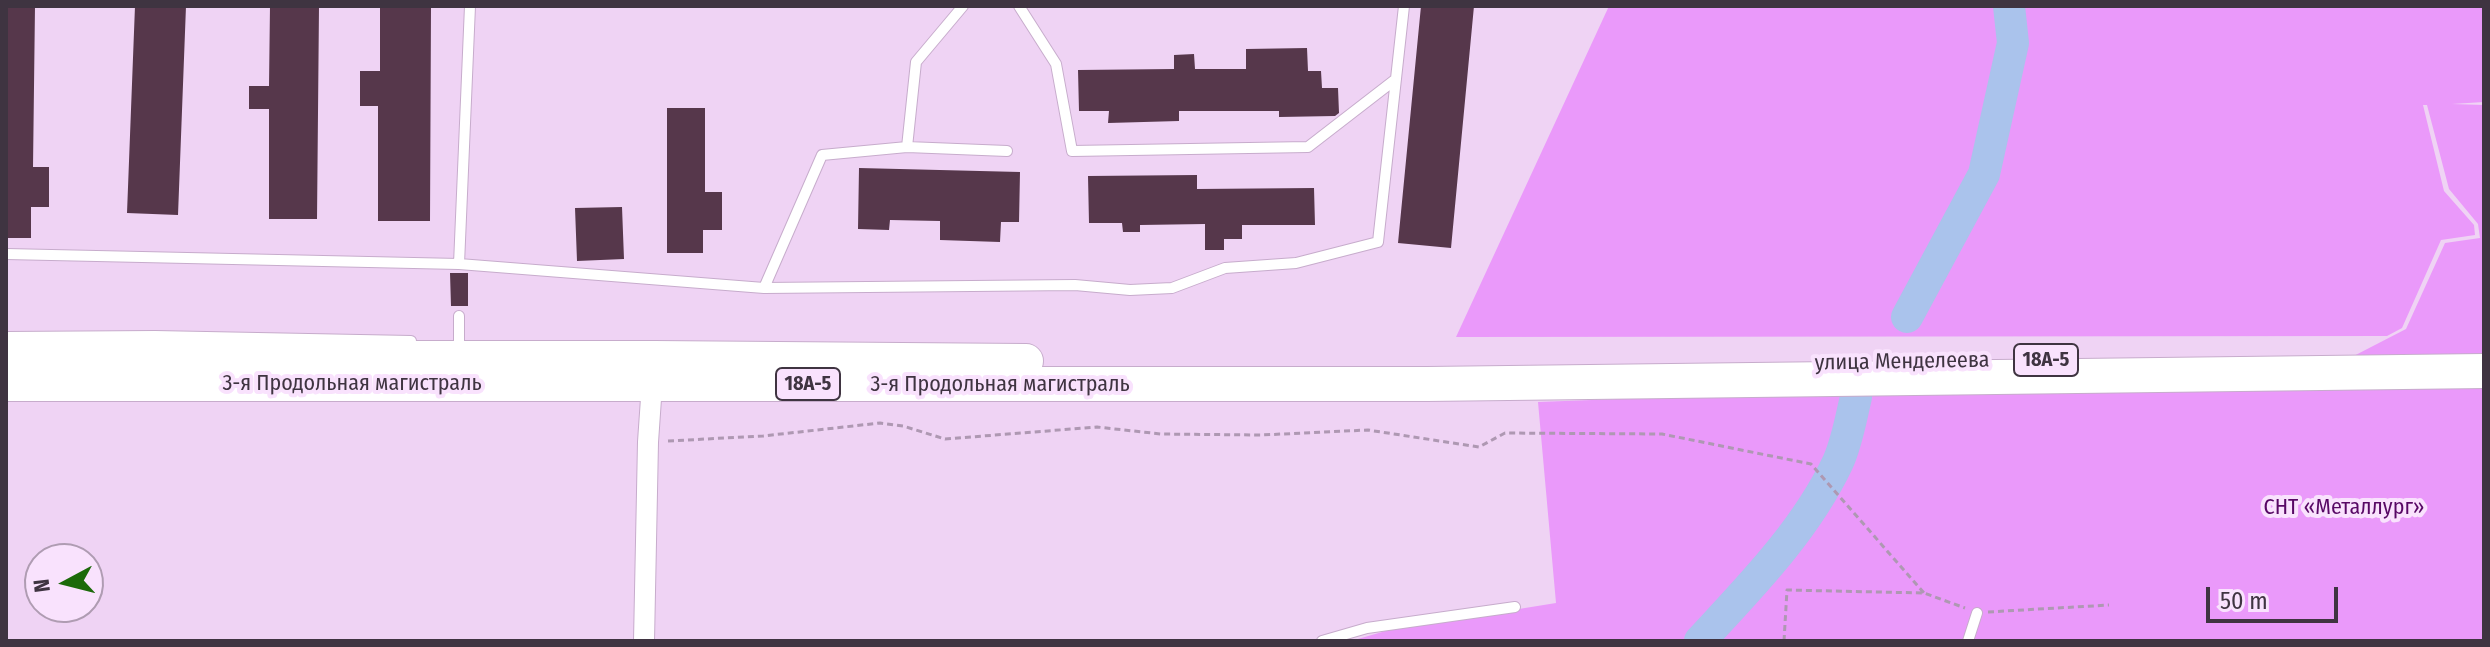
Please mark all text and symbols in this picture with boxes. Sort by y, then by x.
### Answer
road number: 18А-5 [2014,344,2078,376]
street label: улица Менделеева [1814,347,1990,377]
road number: 18А-5 [776,368,840,400]
street label: 3-я Продольная магистраль [222,371,482,397]
street label: 3-я Продольная магистраль [870,372,1130,398]
park label: СНТ «Металлург» [2264,495,2424,521]
north arrow [24,543,104,623]
scale bar [2210,571,2342,621]
text: N [27,578,56,594]
text: 50 m [2220,587,2268,615]

